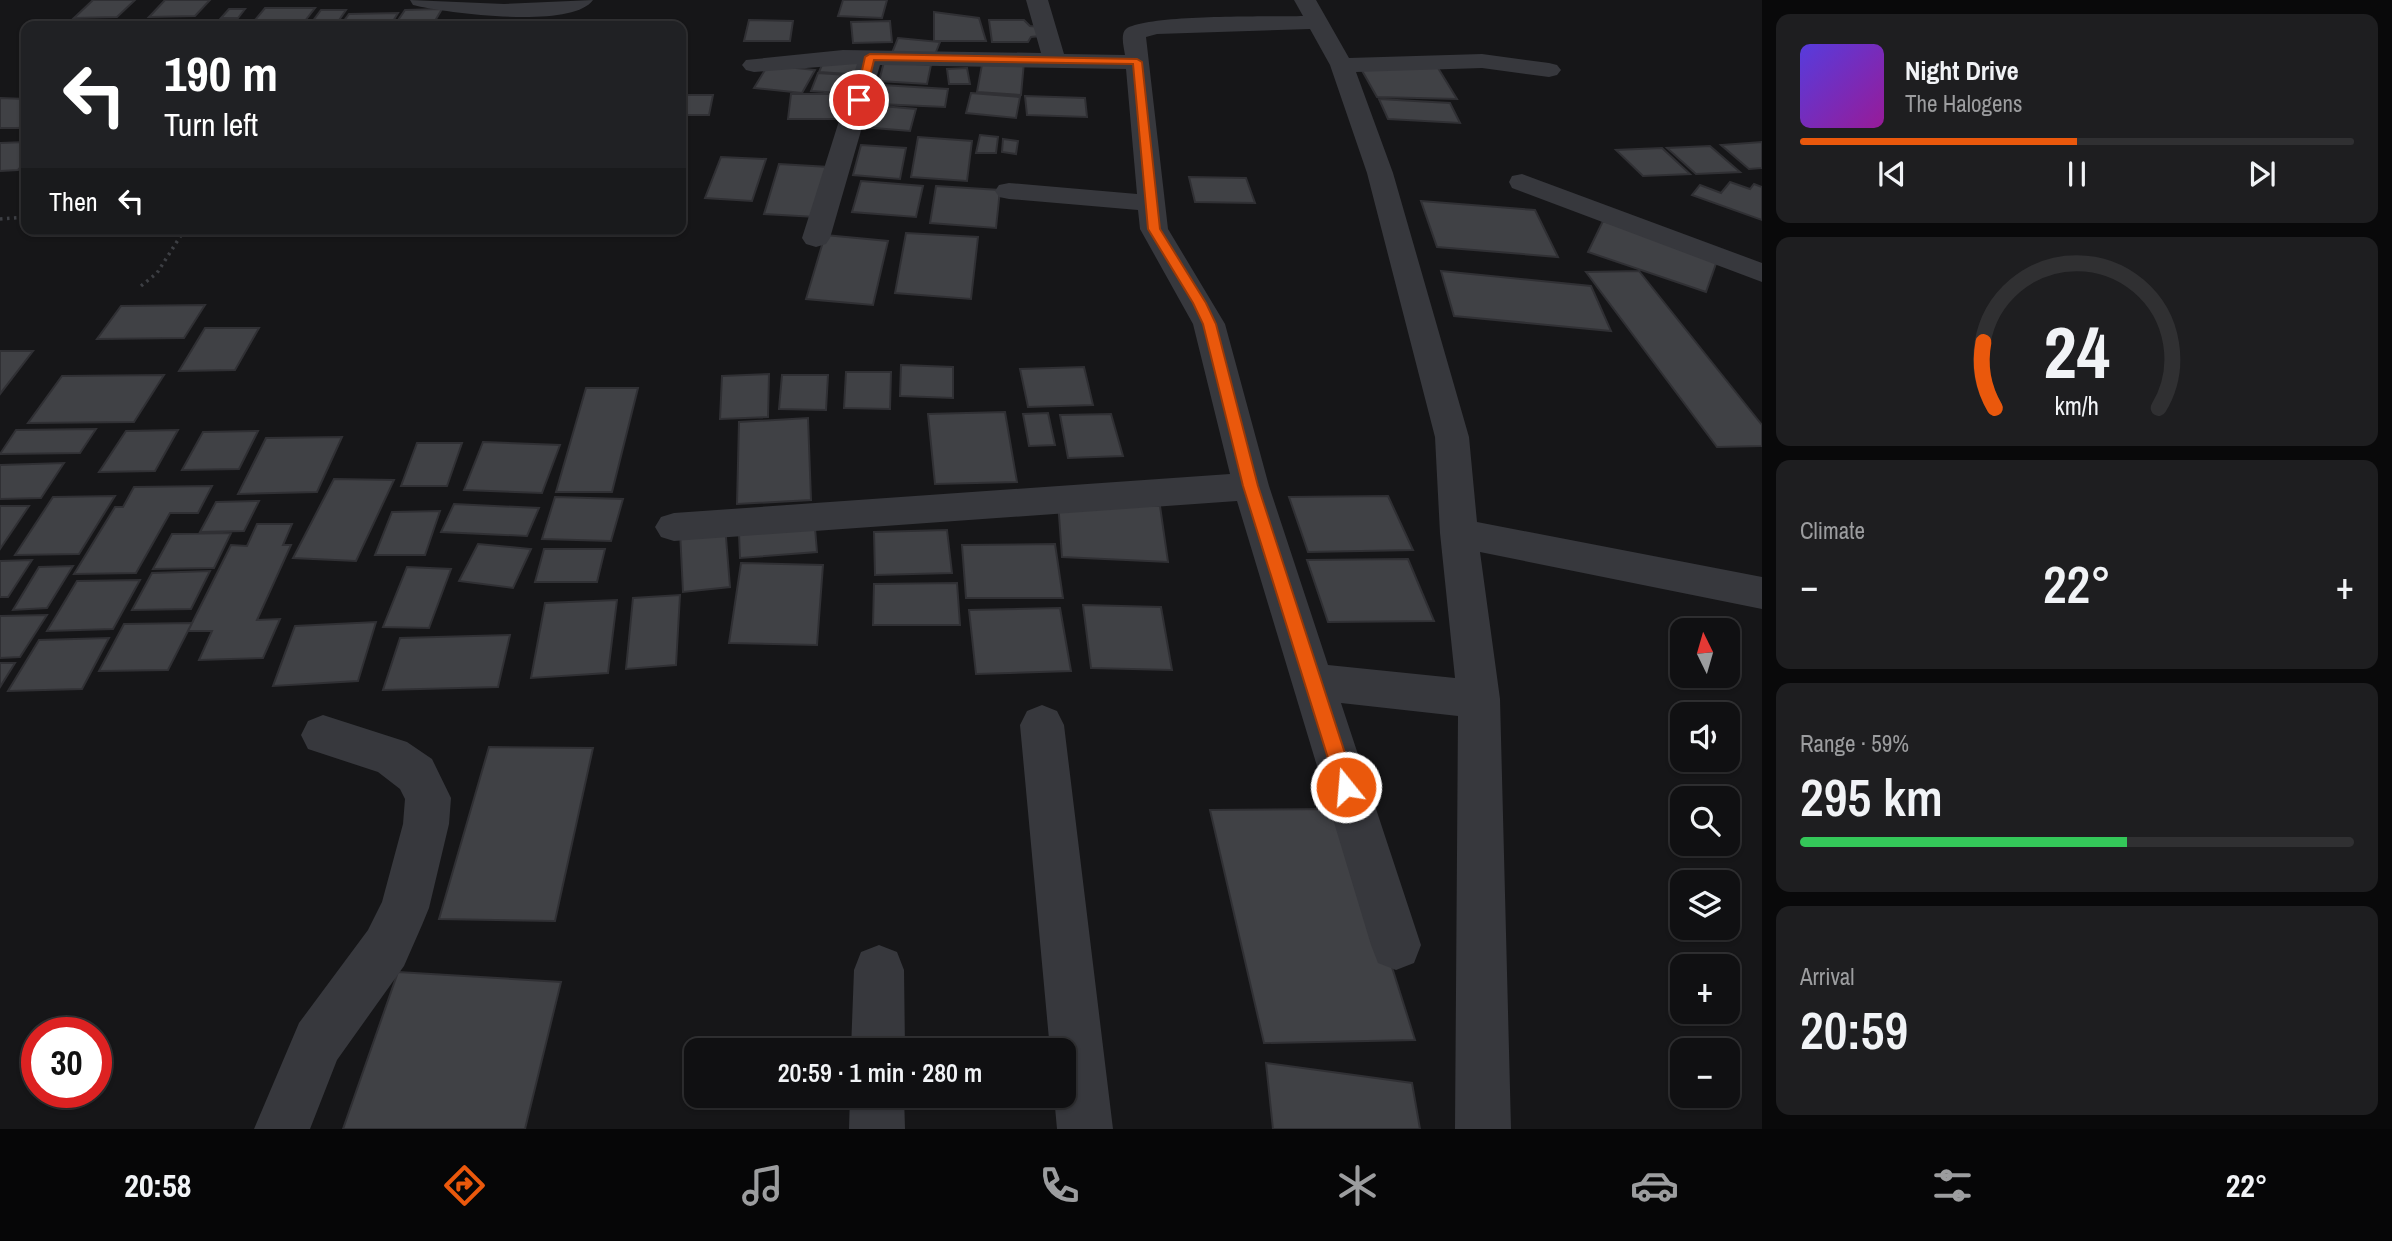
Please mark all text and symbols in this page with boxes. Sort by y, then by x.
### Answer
text: 190 m [164,40,278,106]
icon: left [49,49,140,140]
text: Night Drive [1905,53,2019,88]
pin [829,70,889,130]
icon: arrive [840,81,878,119]
text: The Halogens [1905,88,2022,119]
text: Turn left [164,103,258,146]
icon: previous [1873,155,1911,193]
icon: pause [2058,155,2096,193]
icon: next [2243,155,2281,193]
icon: left [112,182,150,220]
text: Then [49,184,98,219]
text: 24 [2044,303,2110,401]
text: km/h [2055,388,2099,422]
text: Climate [1800,515,1865,546]
text: 22° [2043,549,2111,619]
text: − [1800,560,1818,611]
text: + [2336,560,2354,611]
north arrow [1670,618,1740,688]
map controls [1670,618,1740,1108]
button: sound [1670,702,1740,772]
text: Range · 59% [1800,728,1909,759]
position arrow [1309,750,1383,824]
text: 295 km [1800,762,1943,832]
button: search [1670,786,1740,856]
button: layers [1670,870,1740,940]
button: + [1670,954,1740,1024]
text: Arrival [1800,961,1855,992]
text: 20:59 [1800,995,1908,1065]
speed limit sign: 30 [21,1017,112,1108]
button: − [1670,1038,1740,1108]
text: 20:59 · 1 min · 280 m [778,1055,982,1090]
icon: directions [440,1161,489,1210]
icon: music [738,1161,787,1210]
icon: phone [1035,1161,1084,1210]
icon: climate [1333,1161,1382,1210]
icon: car [1630,1161,1679,1210]
icon: filters [1928,1161,1977,1210]
text: 20:58 [124,1164,191,1207]
text: 22° [2226,1164,2268,1207]

